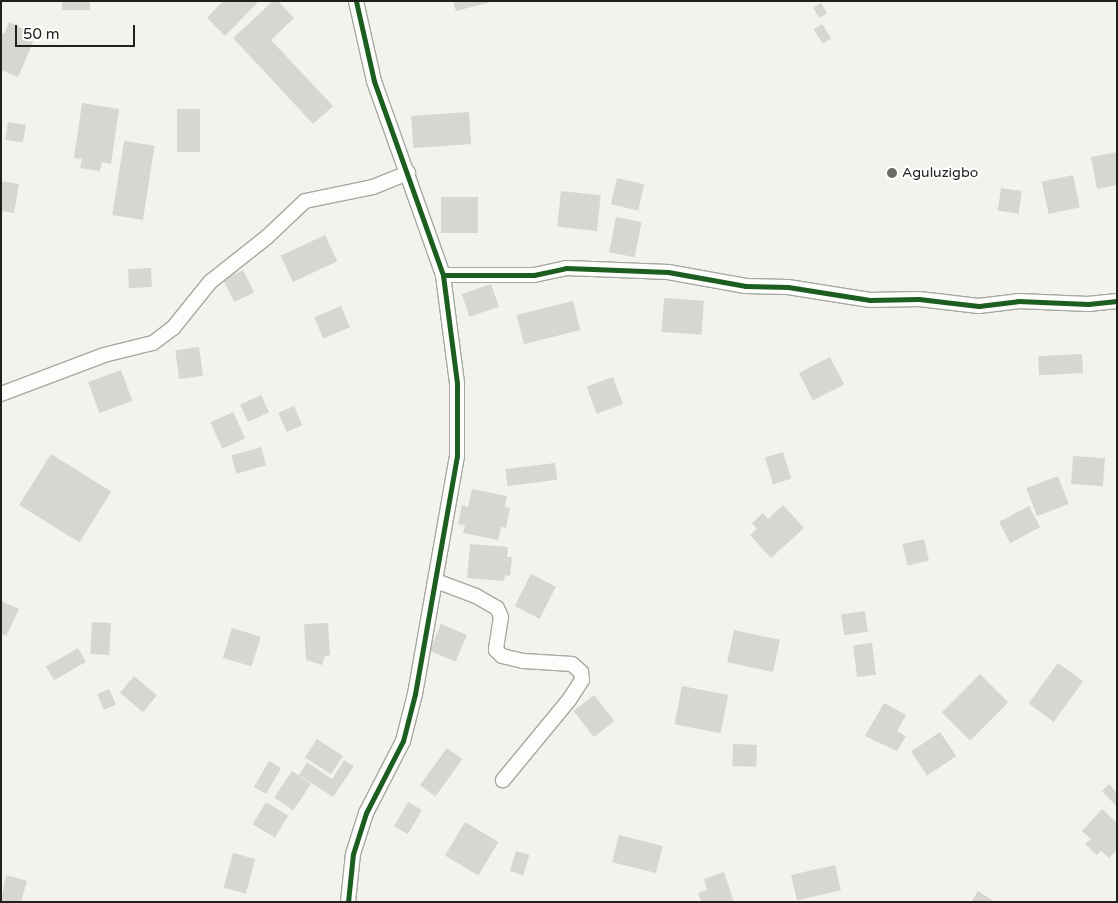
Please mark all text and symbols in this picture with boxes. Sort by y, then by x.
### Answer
scale bar [18,15,138,47]
text: 50 m [23,25,60,43]
place label: Aguluzigbo [902,165,978,181]
marker: Aguluzigbo [886,167,898,179]

